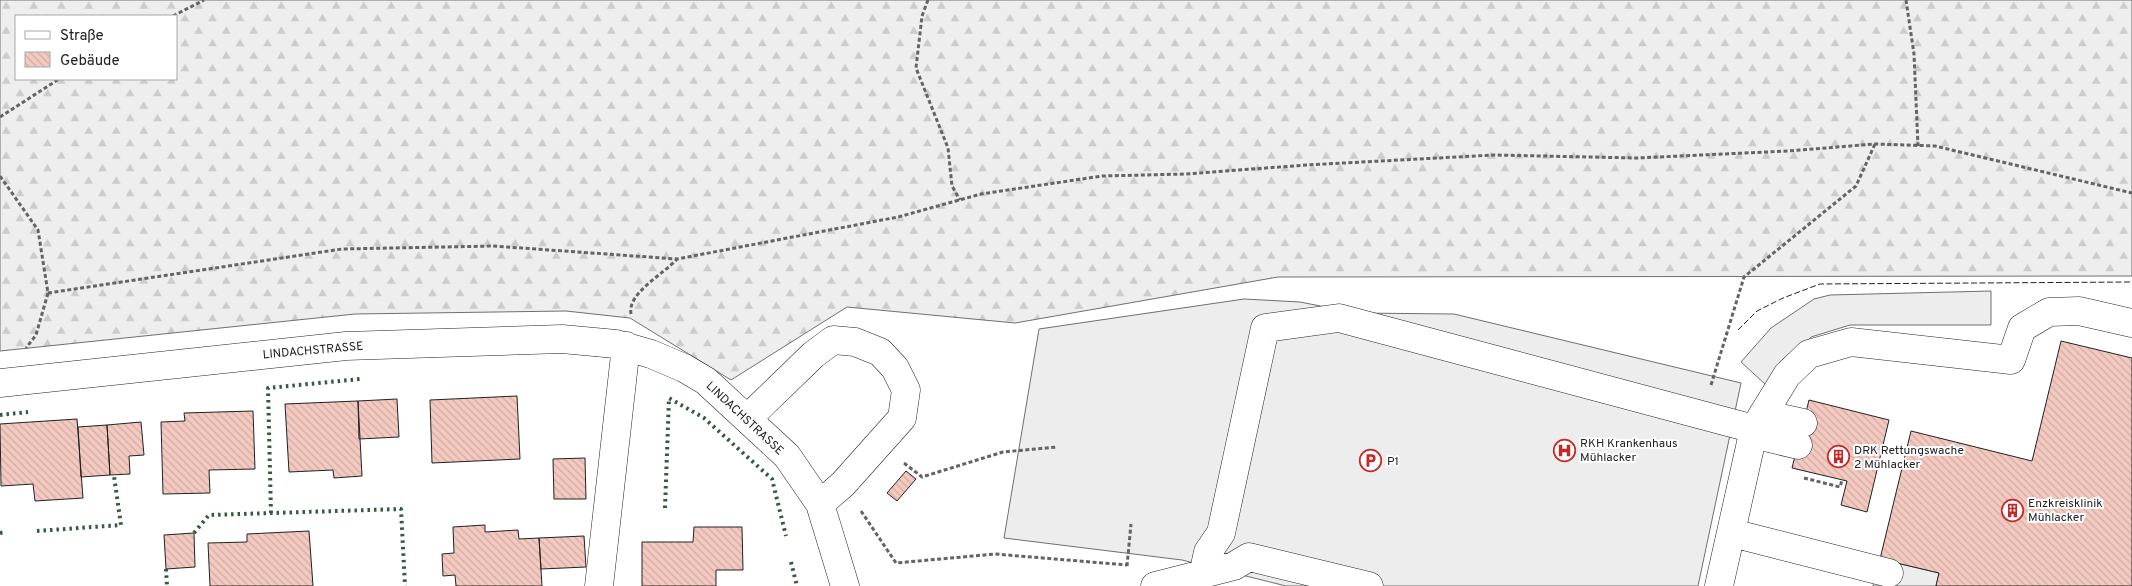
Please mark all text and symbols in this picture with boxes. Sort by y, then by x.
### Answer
legend [15,15,178,80]
text: Straße [60,27,104,46]
text: Gebäude [60,52,120,71]
street label: LINDACHSTRASSE [262,339,364,363]
street label: LINDACHSTRASSE [702,378,787,459]
place label: RKH Krankenhaus Mühlacker [1580,436,1678,466]
hospital icon: RKH Krankenhaus Mühlacker [1552,438,1576,462]
place label: DRK Rettungswache 2 Mühlacker [1854,443,1964,473]
building icon: DRK Rettungswache 2 Mühlacker [1826,445,1850,469]
parking icon: P1 [1359,449,1383,473]
place label: P1 [1387,454,1399,470]
place label: Enzkreisklinik Mühlacker [2028,496,2103,526]
building icon: Enzkreisklinik Mühlacker [2000,498,2024,522]

